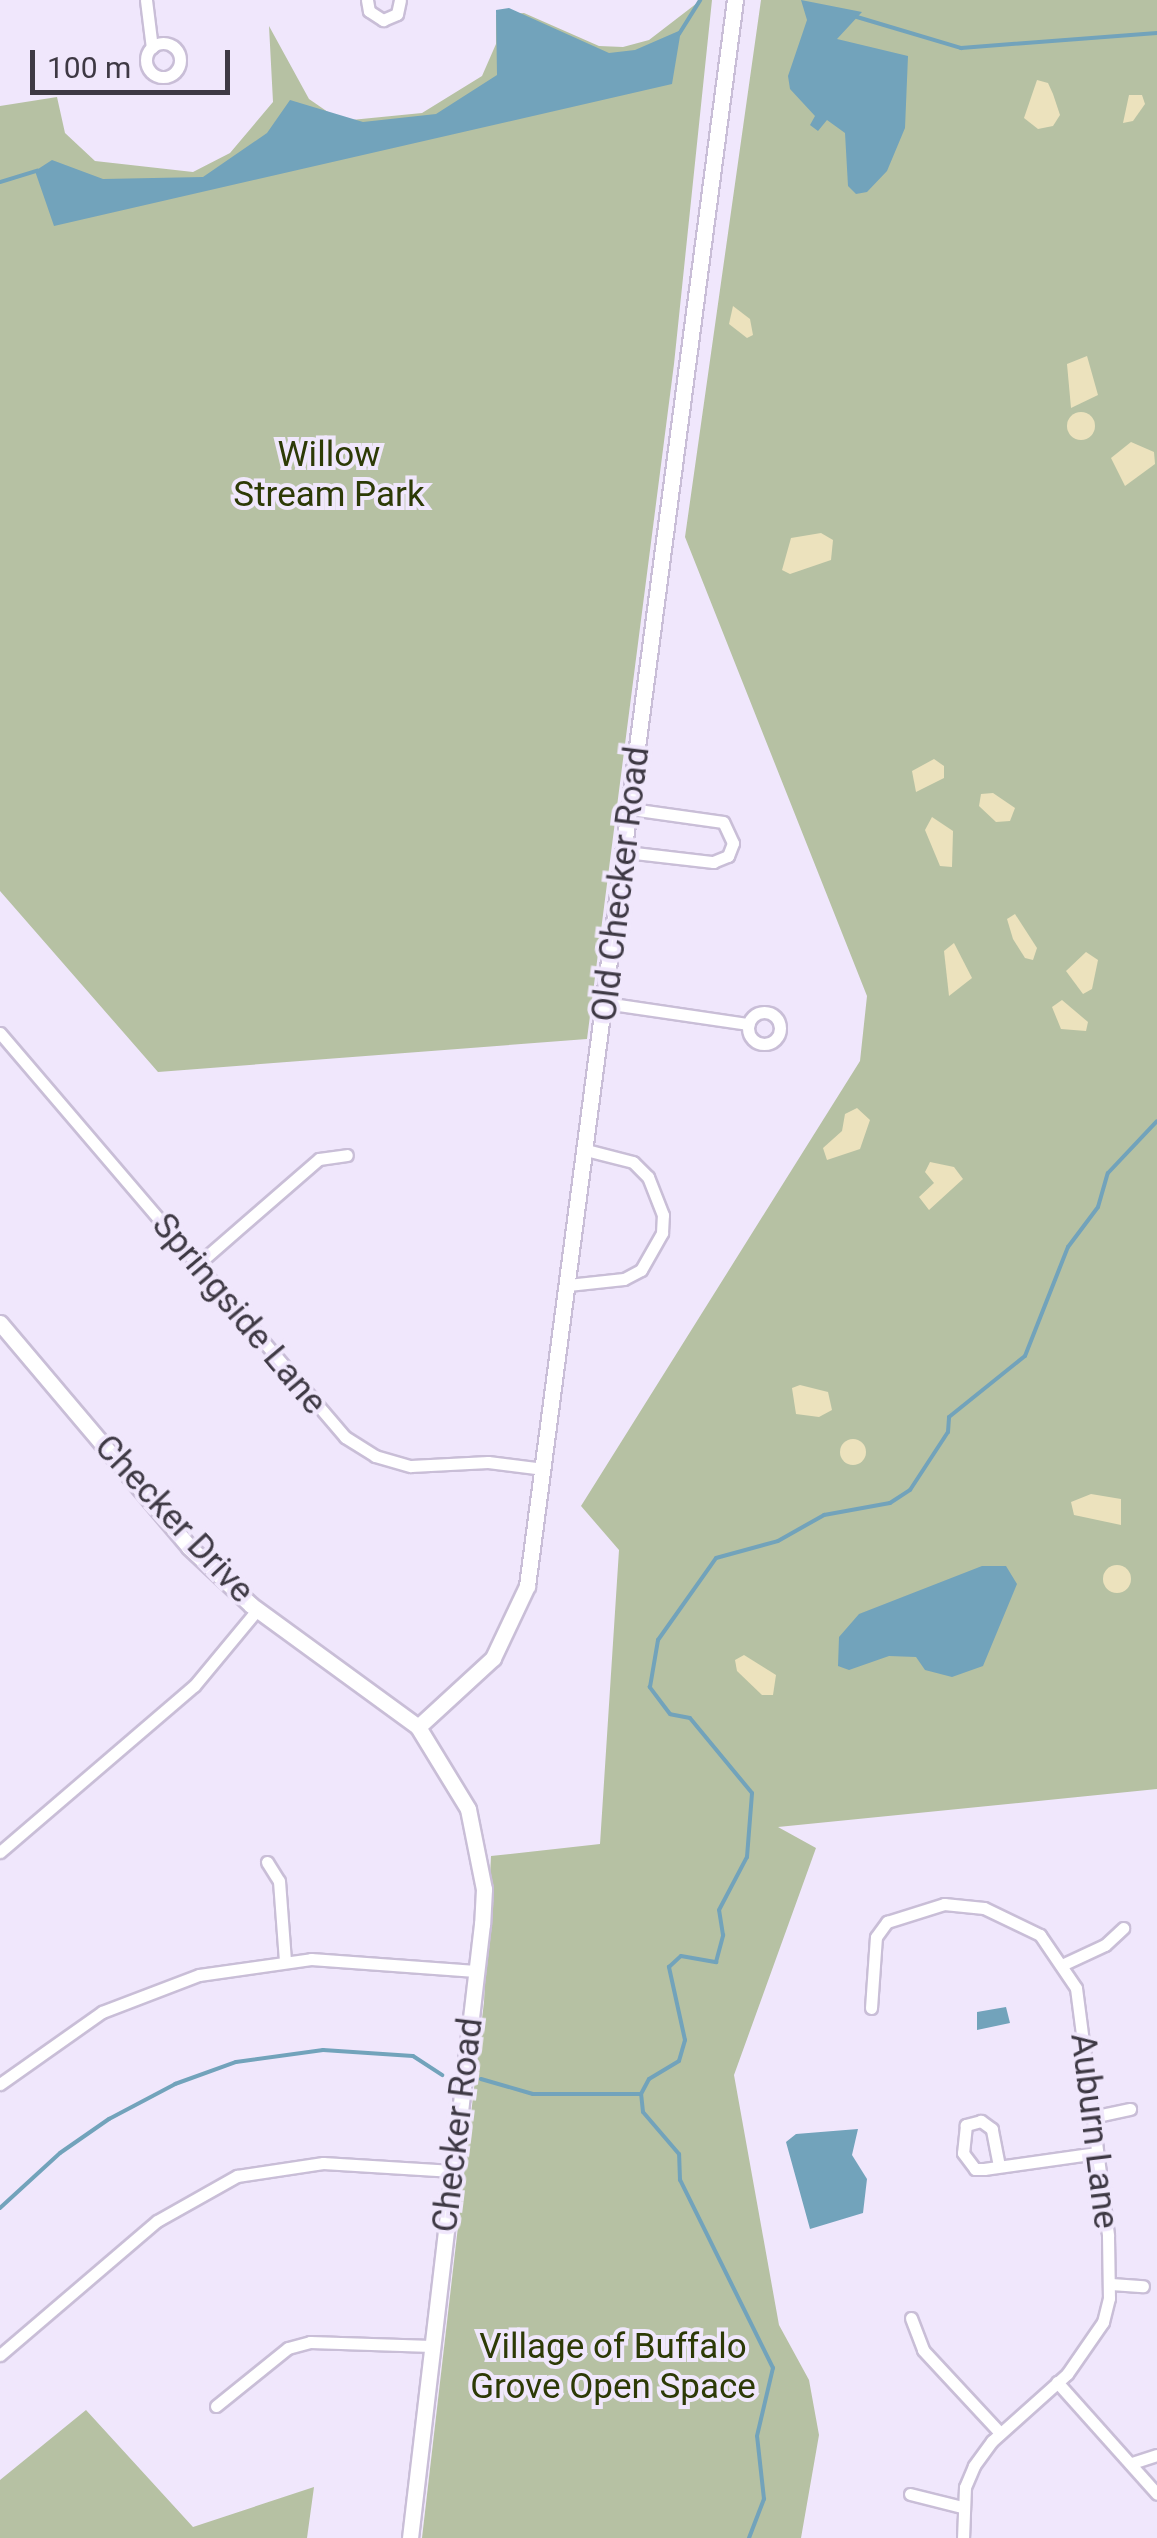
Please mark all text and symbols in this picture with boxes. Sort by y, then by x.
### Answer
scale bar [35,30,235,92]
text: 100 m [47,50,131,85]
park label: Willow Stream Park [233,434,425,516]
street label: Old Checker Road [583,744,659,1024]
street label: Springside Lane [143,1205,335,1423]
street label: Checker Drive [86,1426,262,1612]
street label: Checker Road [424,2015,492,2235]
street label: Auburn Lane [1061,2031,1127,2231]
park label: Village of Buffalo Grove Open Space [470,2326,756,2408]

